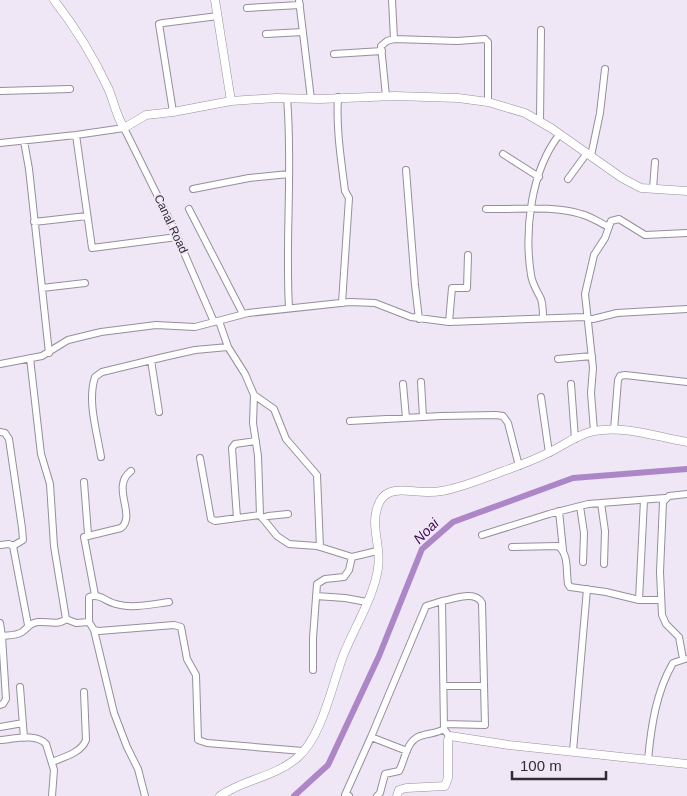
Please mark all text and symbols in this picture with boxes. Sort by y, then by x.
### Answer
street label: Canal Road [151,192,191,256]
water label: Noai [410,515,442,547]
scale bar [512,748,606,780]
text: 100 m [520,757,562,774]

